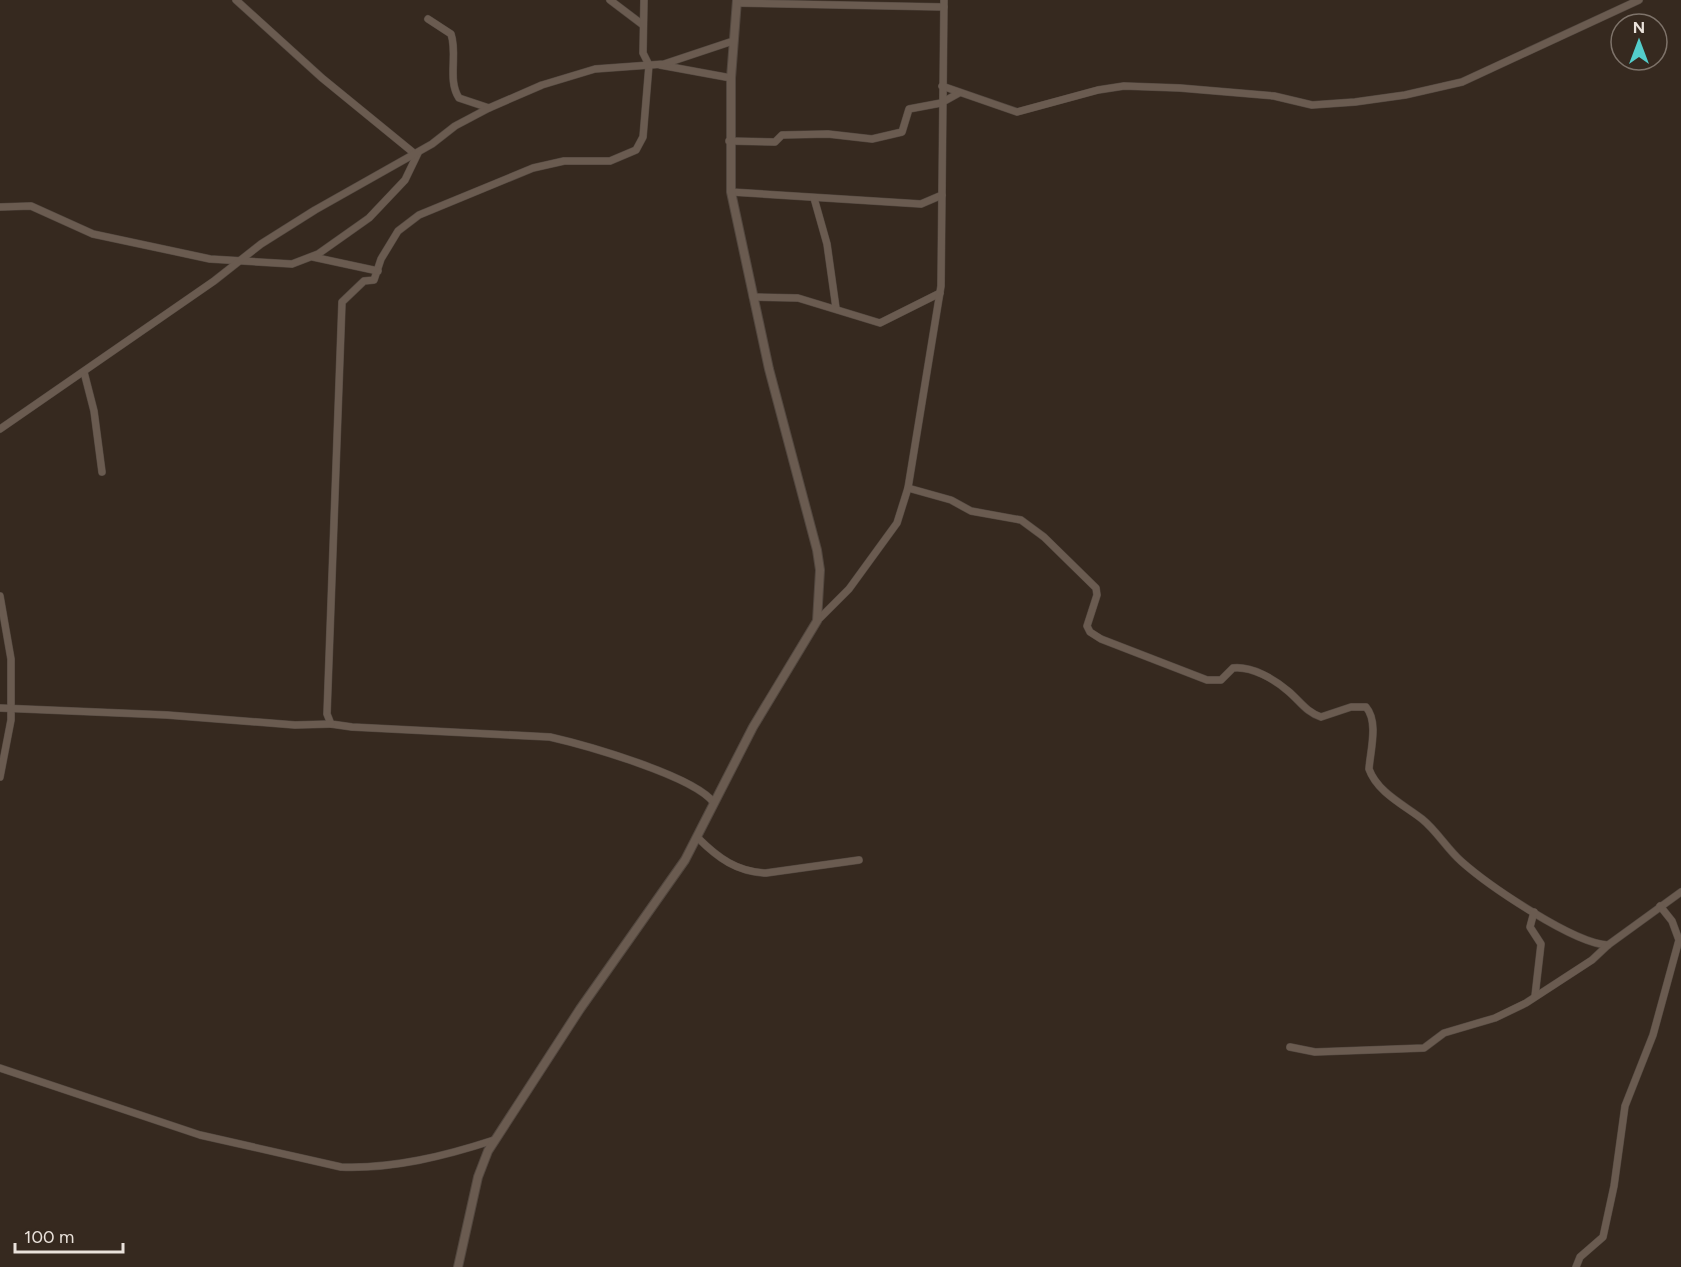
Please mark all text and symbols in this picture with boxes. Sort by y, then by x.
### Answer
north arrow [1609,12,1669,72]
text: N [1633,18,1645,37]
scale bar [15,1216,123,1254]
text: 100 m [24,1226,74,1248]

